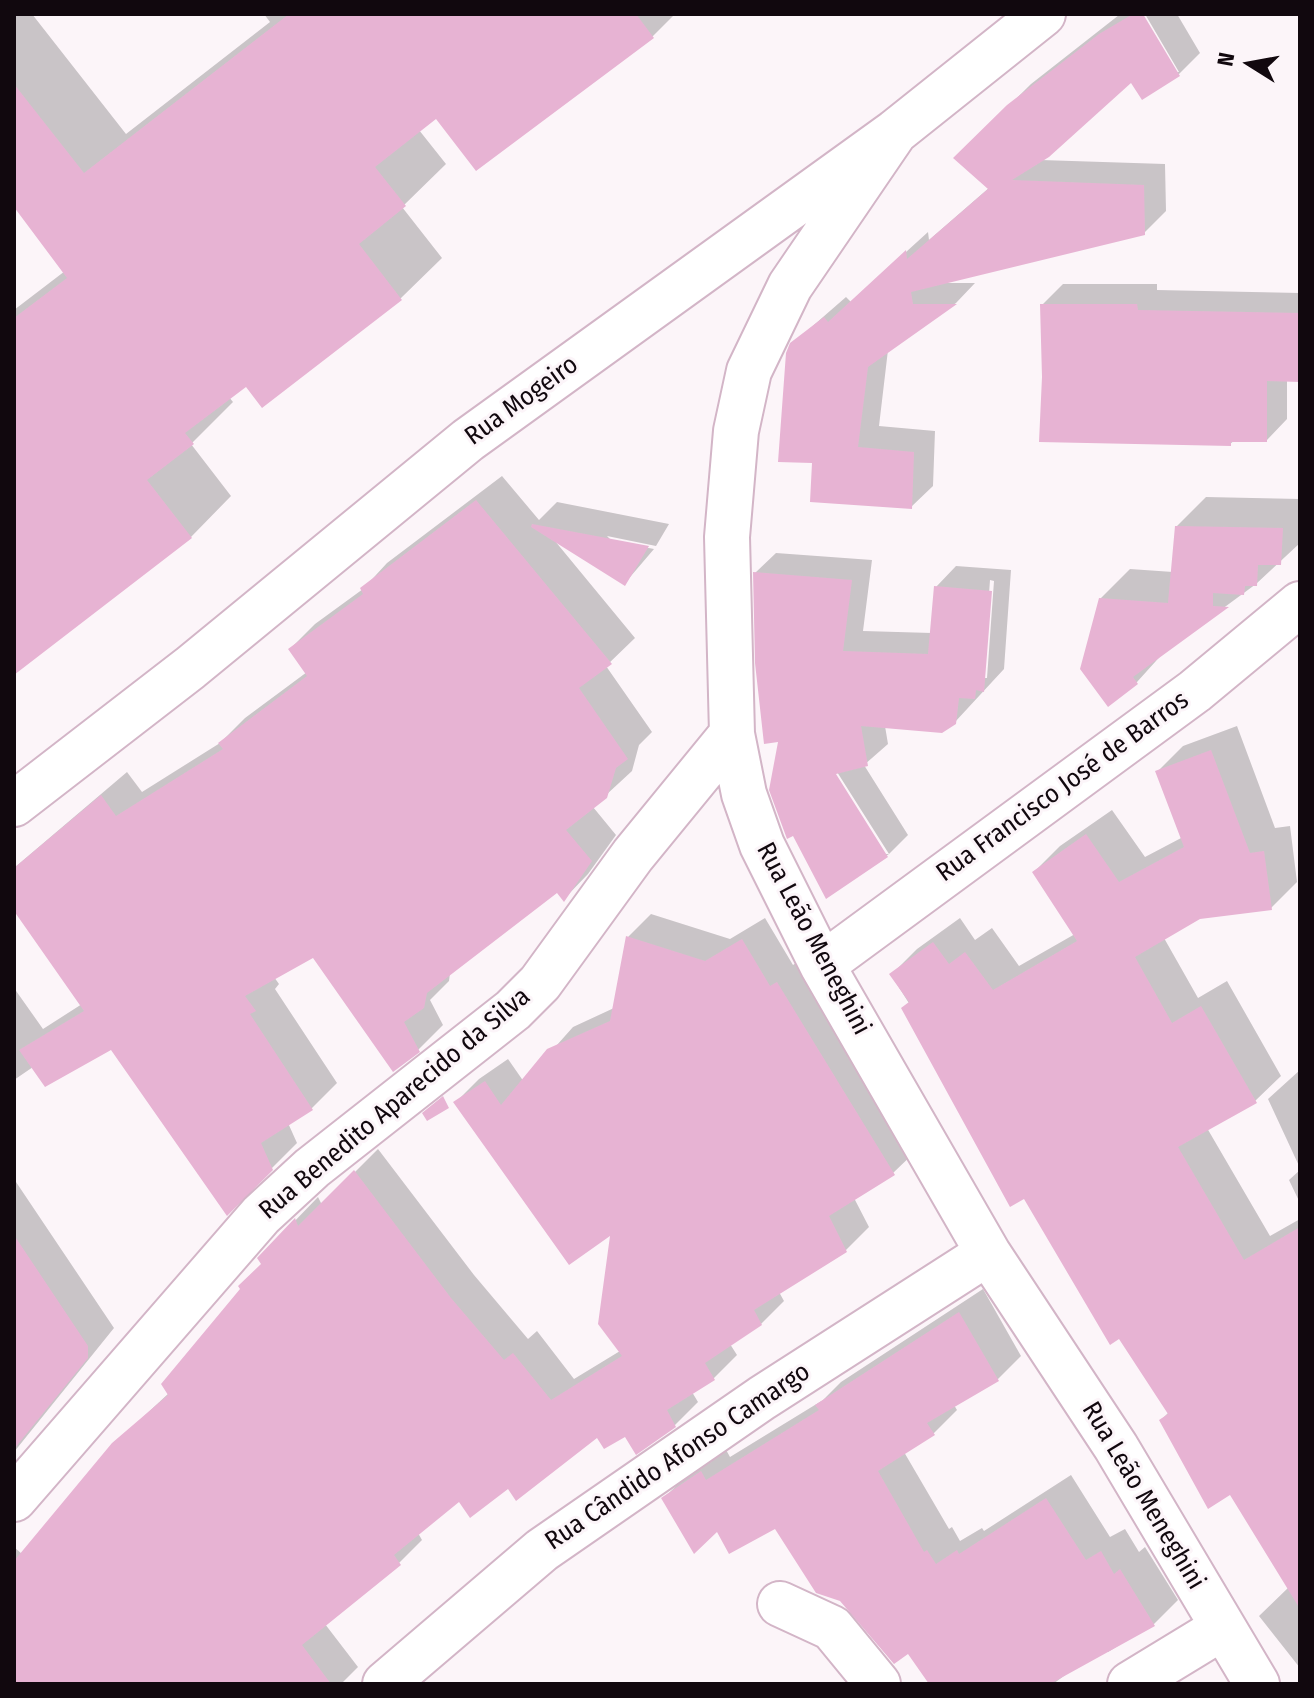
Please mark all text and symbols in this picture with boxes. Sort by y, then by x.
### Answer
north arrow [1210,24,1290,104]
text: N [1211,50,1240,68]
street label: Rua Mogeiro [459,350,585,452]
street label: Rua Francisco José de Barros [931,685,1195,889]
street label: Rua Leão Meneghini [749,838,877,1040]
street label: Rua Benedito Aparecido da Silva [253,981,537,1227]
street label: Rua Cândido Afonso Camargo [540,1357,816,1557]
street label: Rua Leão Meneghini [1075,1397,1211,1595]

